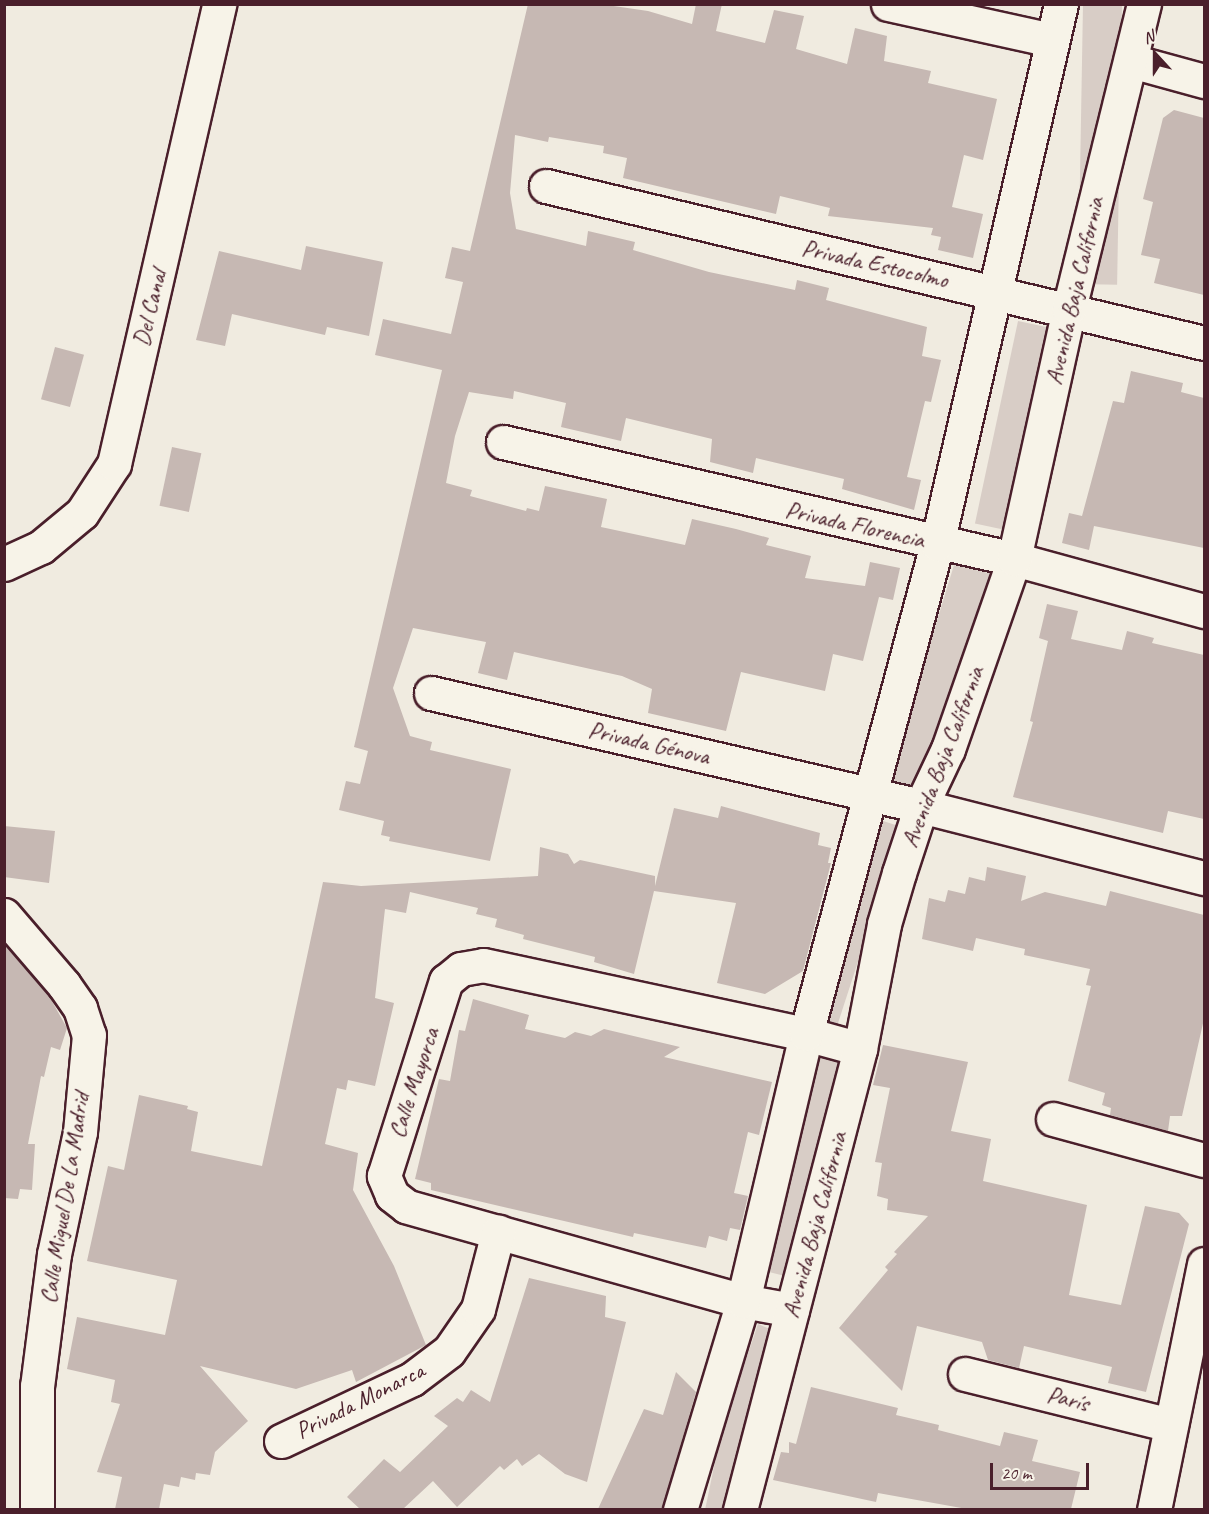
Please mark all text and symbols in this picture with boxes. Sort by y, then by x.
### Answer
north arrow [1125,24,1185,84]
text: N [1140,26,1157,48]
street label: Avenida Baja California [1040,195,1110,387]
street label: Privada Estocolmo [799,233,951,295]
street label: Del Canal [127,267,173,349]
street label: Privada Florencia [783,495,927,555]
street label: Avenida Baja California [895,663,991,851]
street label: Privada Génova [586,715,712,771]
street label: Calle Mayorca [383,1024,445,1142]
street label: Calle Miguel De La Madrid [34,1090,96,1306]
street label: Avenida Baja California [776,1129,854,1321]
street label: Privada Monarca [291,1356,429,1446]
street label: París [1044,1380,1092,1418]
scale bar [993,1451,1092,1489]
text: 20 m [1001,1462,1032,1484]

